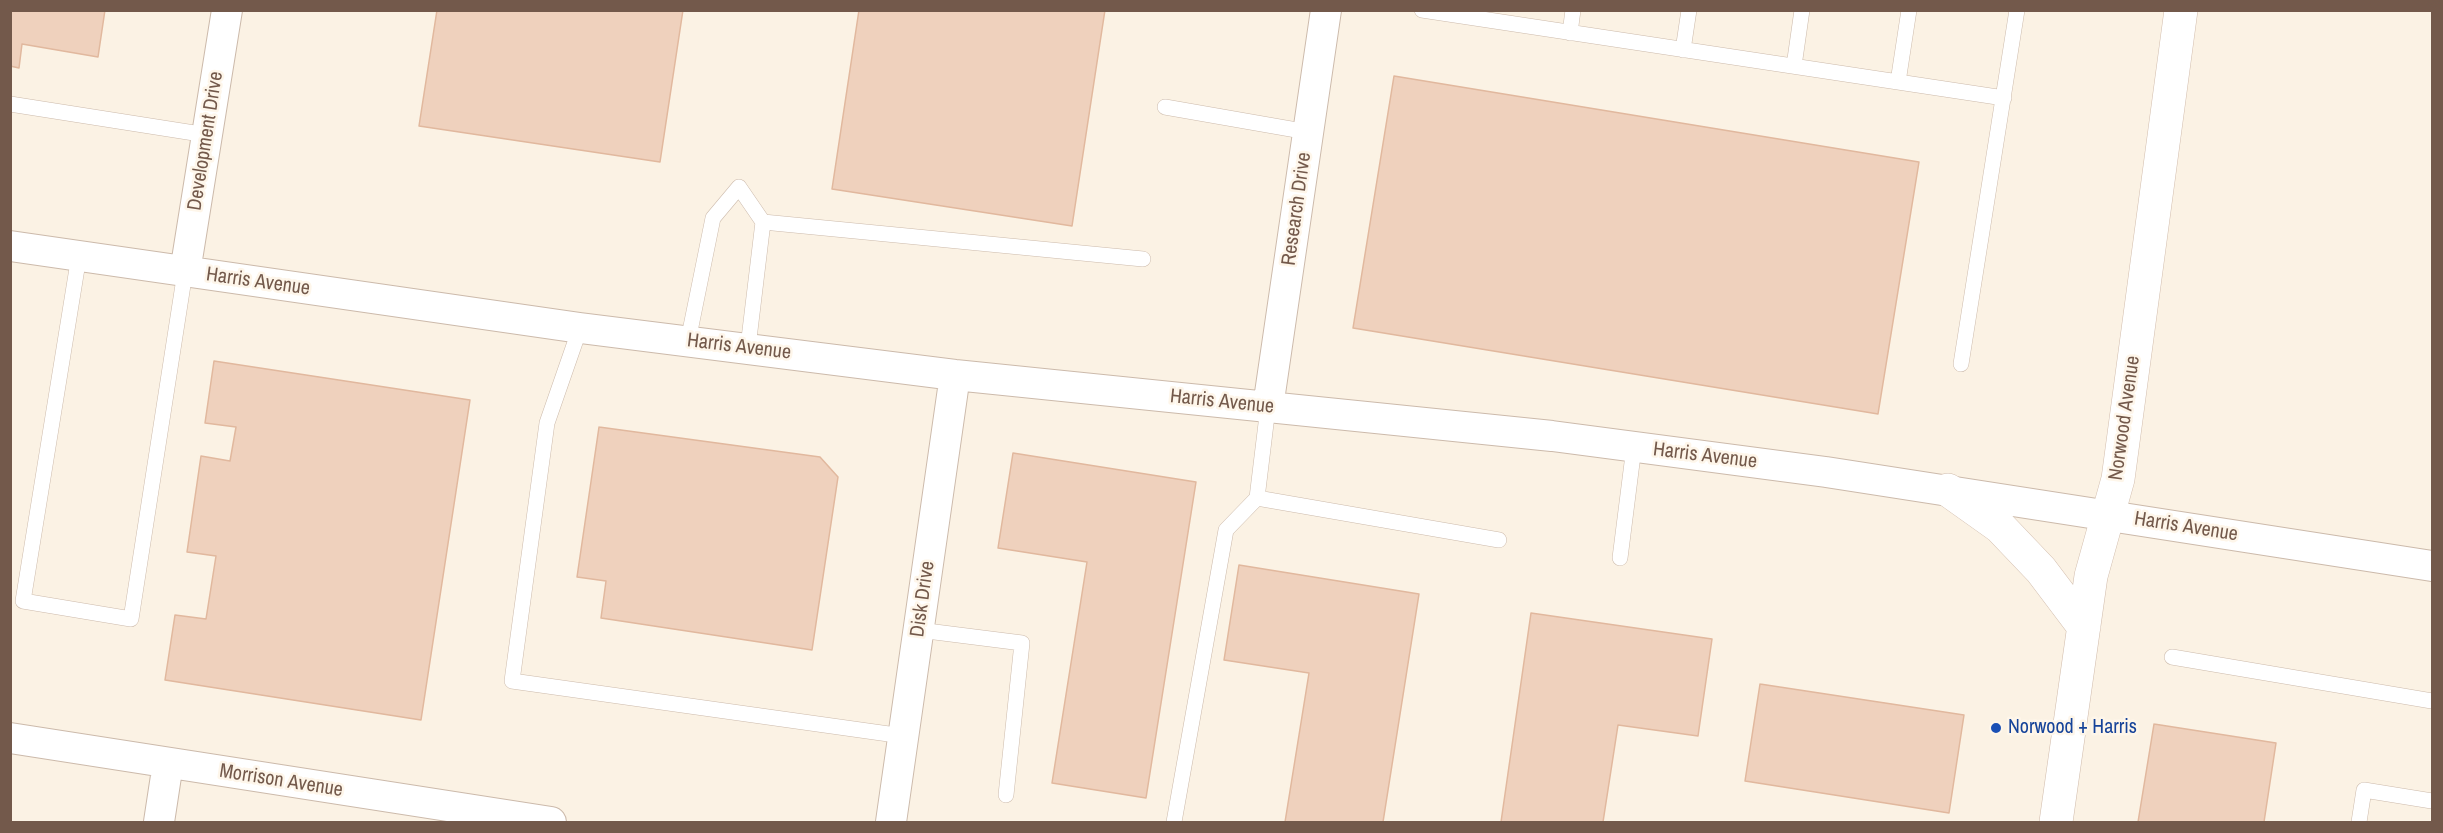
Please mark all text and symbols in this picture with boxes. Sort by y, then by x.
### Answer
street label: Development Drive [183,70,229,212]
street label: Research Drive [1277,151,1317,267]
street label: Harris Avenue [205,263,311,301]
street label: Harris Avenue [686,329,792,365]
street label: Norwood Avenue [2104,354,2146,482]
street label: Harris Avenue [1169,385,1275,419]
street label: Harris Avenue [1652,438,1758,474]
street label: Harris Avenue [2132,507,2240,547]
street label: Disk Drive [906,559,940,639]
place label: Norwood + Harris [2008,716,2137,740]
marker: Norwood + Harris [1989,721,2003,735]
street label: Morrison Avenue [218,759,344,803]

